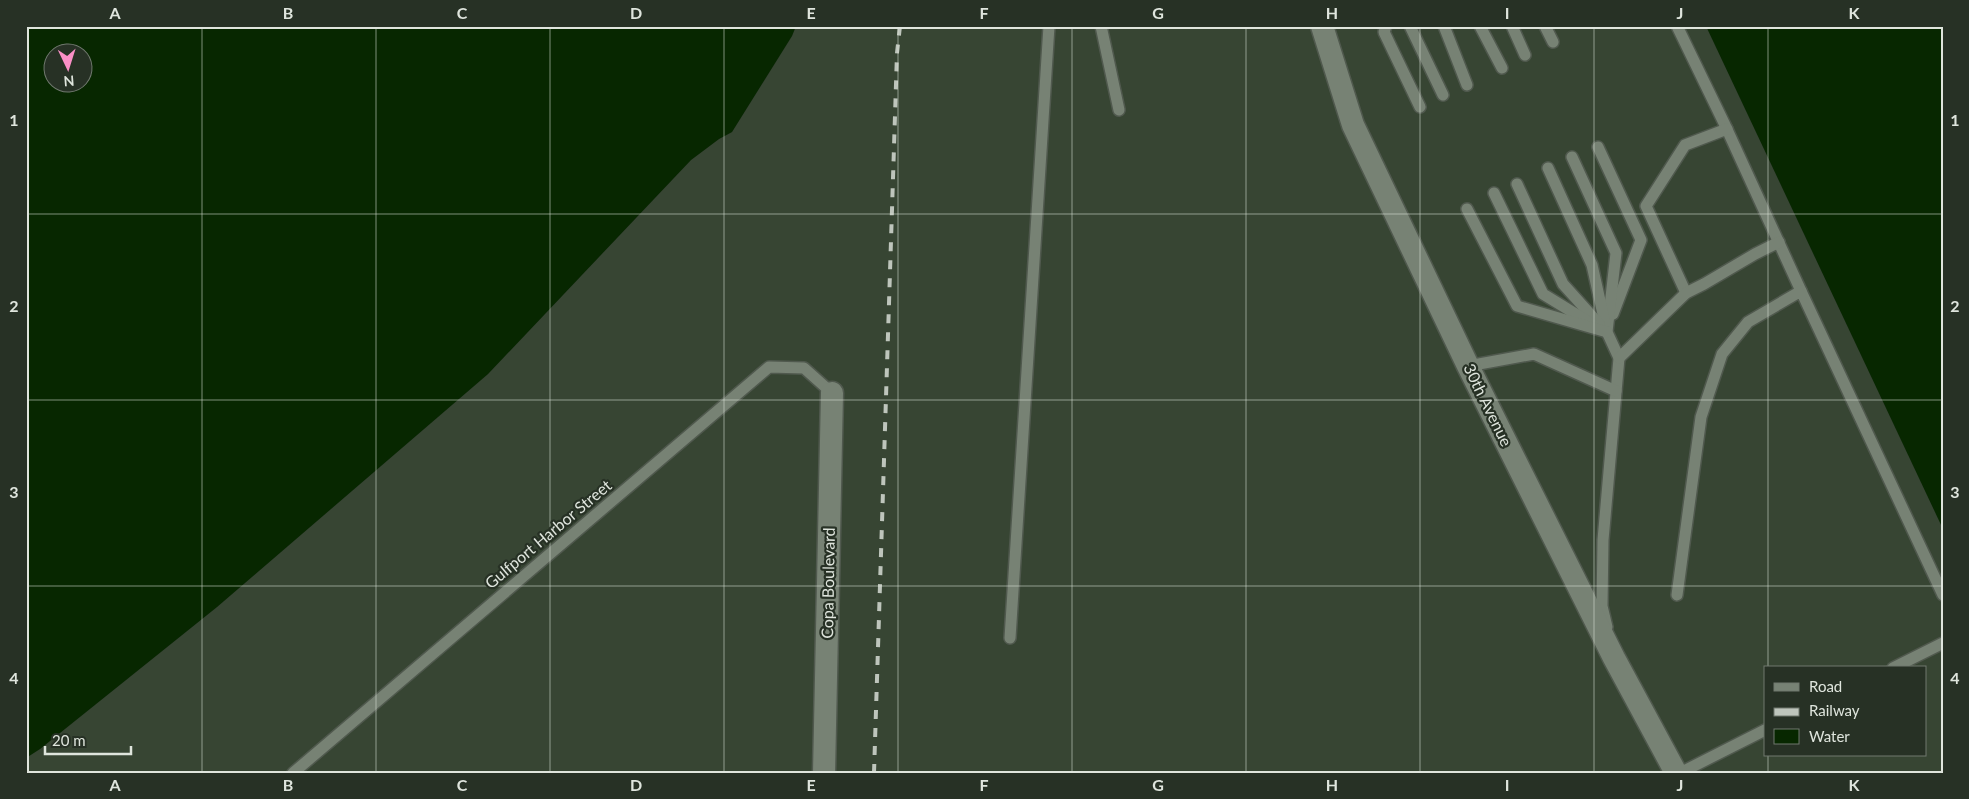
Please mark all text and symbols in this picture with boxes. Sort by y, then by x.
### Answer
text: A [108,3,121,22]
text: B [283,3,293,22]
text: C [457,3,468,22]
text: D [630,3,642,22]
text: E [806,3,816,22]
text: F [979,3,989,22]
text: G [1152,3,1164,22]
text: H [1326,3,1338,22]
text: I [1505,3,1509,22]
text: J [1677,3,1683,22]
text: K [1849,3,1861,22]
north arrow [42,42,92,92]
text: N [63,73,75,90]
text: 1 [9,110,19,129]
text: 1 [1950,110,1960,129]
text: 2 [9,296,19,315]
text: 2 [1950,296,1960,315]
street label: 30th Avenue [1460,360,1517,449]
street label: Gulfport Harbor Street [481,475,615,592]
text: 3 [9,482,19,501]
text: 3 [1950,482,1960,501]
street label: Copa Boulevard [817,527,838,639]
legend [1764,666,1926,756]
text: 4 [9,668,19,687]
text: 4 [1950,668,1960,687]
text: Road [1809,677,1842,695]
text: Railway [1809,701,1860,719]
scale bar [45,724,131,756]
text: Water [1809,727,1850,745]
text: 20 m [52,731,86,749]
text: A [108,775,121,794]
text: B [283,775,293,794]
text: C [457,775,468,794]
text: D [630,775,642,794]
text: E [806,775,816,794]
text: F [979,775,989,794]
text: G [1152,775,1164,794]
text: H [1326,775,1338,794]
text: I [1505,775,1509,794]
text: J [1677,775,1683,794]
text: K [1849,775,1861,794]

